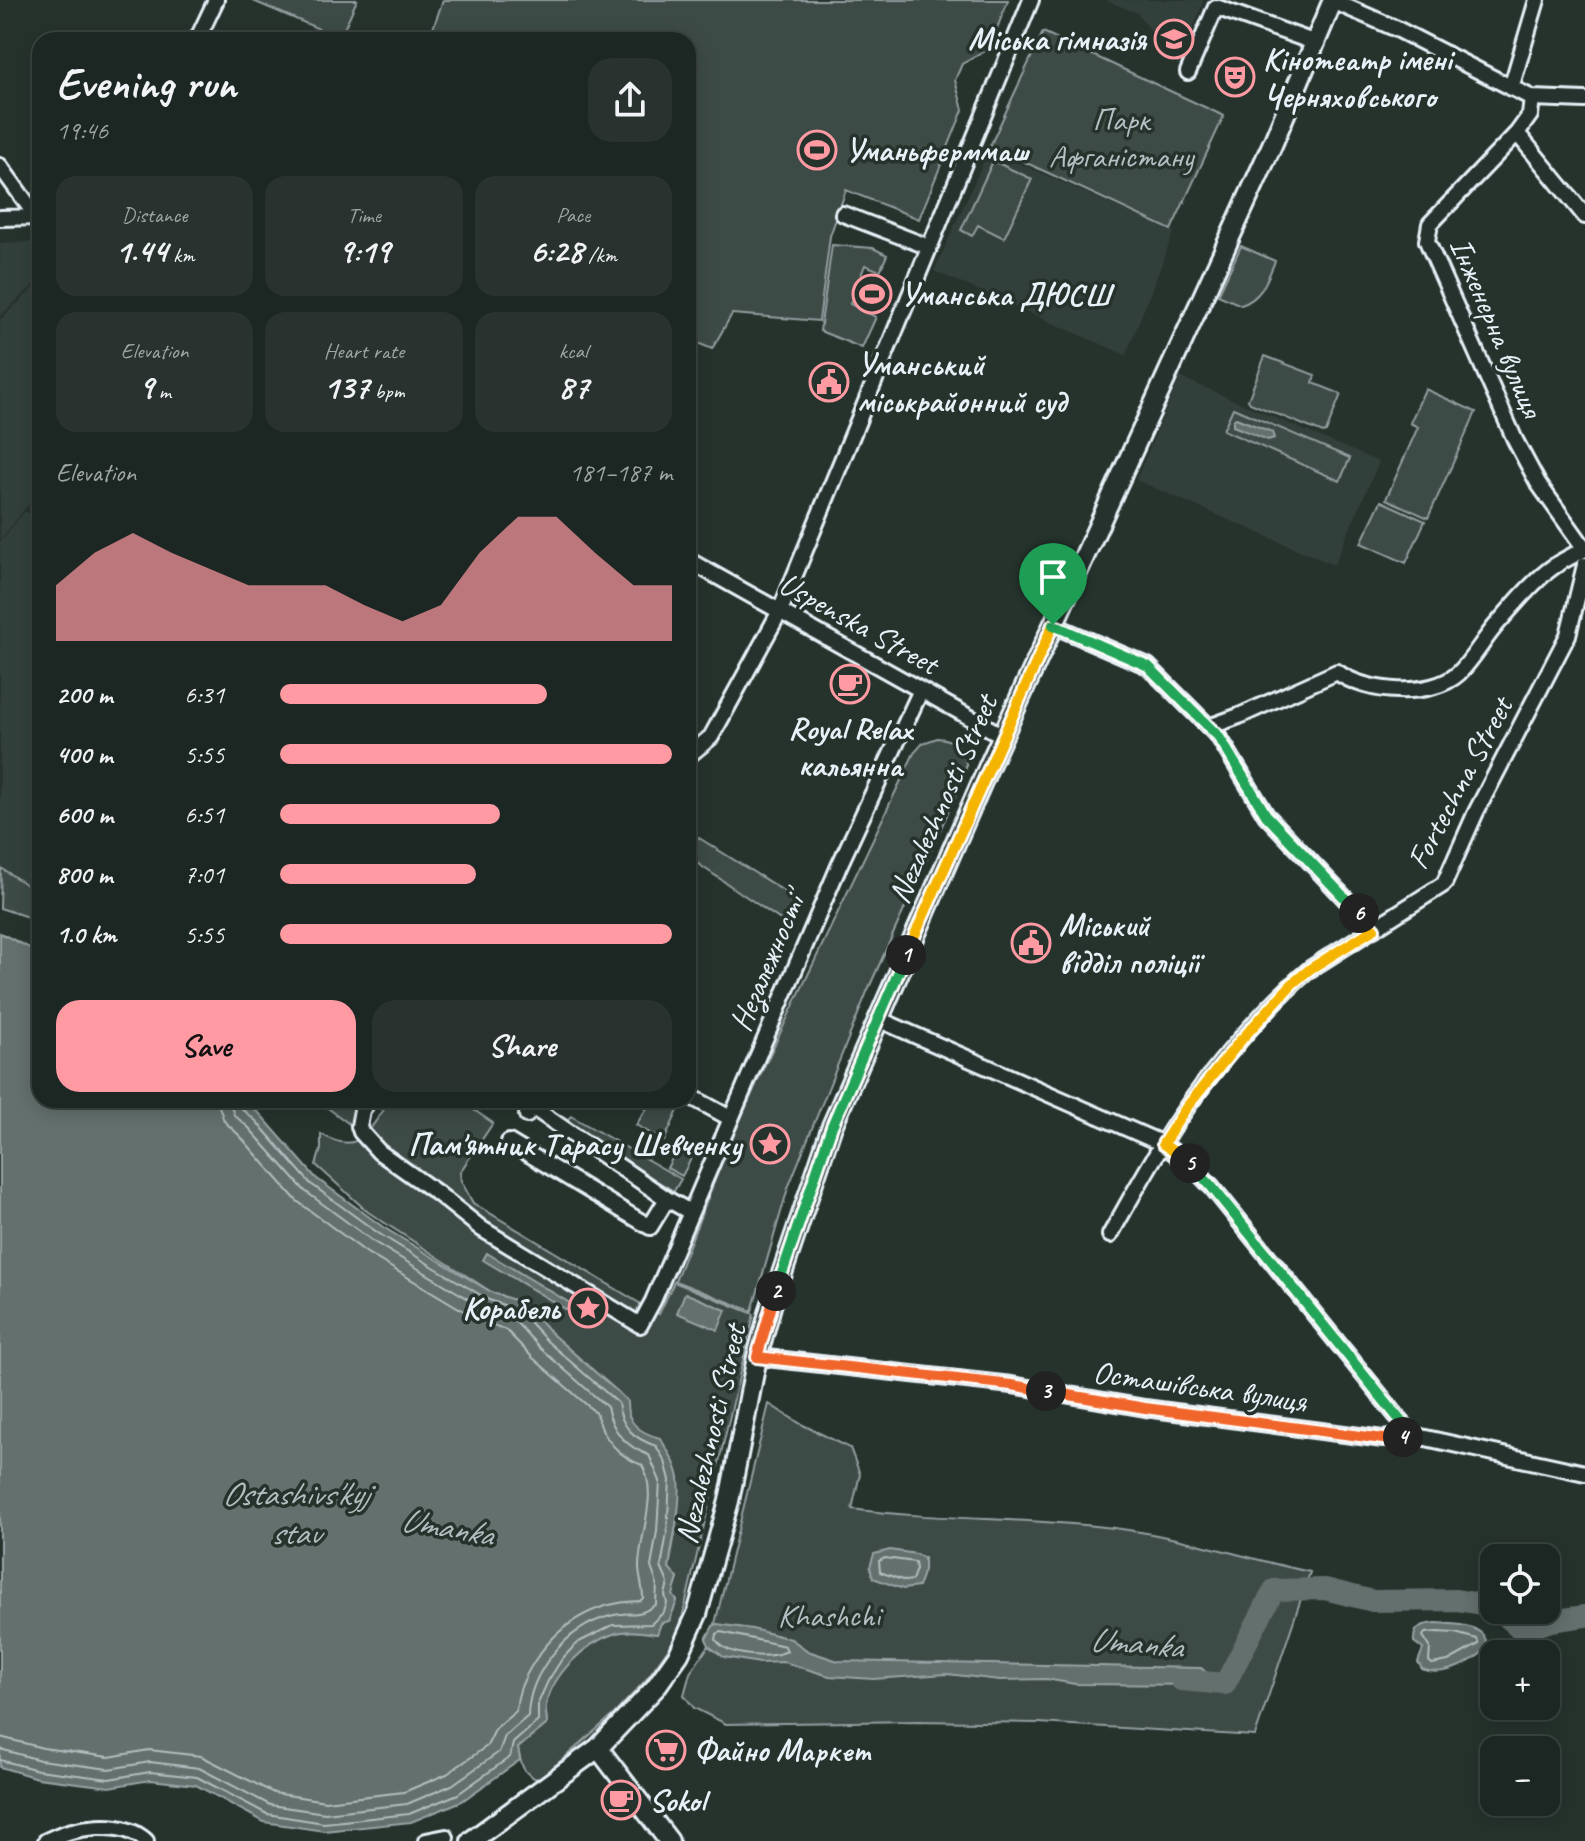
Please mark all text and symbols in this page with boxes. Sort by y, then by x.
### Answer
school or university icon: Міська гімназія [1153,18,1195,60]
place label: Міська гімназія [968,19,1148,60]
place label: Кінотеатр імені Черняховського [1263,39,1455,117]
text: Evening run [56,56,236,111]
theatre icon: Кінотеатр імені Черняховського [1214,56,1256,98]
button: share [588,58,672,142]
park label: Парк Афганістану [1049,99,1195,177]
text: 19:46 [56,114,108,147]
sports icon: Уманьферммаш [796,129,838,171]
place label: Уманьферммаш [845,130,1030,171]
text: Distance [122,201,187,229]
text: Time [347,201,381,229]
text: Pace [556,201,590,229]
text: 1.44 [115,229,168,272]
text: 9:19 [338,229,390,272]
text: 6:28 [530,229,583,272]
street label: Інженерна вулиця [1440,231,1554,425]
text: km [168,241,194,269]
text: /km [583,241,617,269]
sports icon: Уманська ДЮСШ [851,273,893,315]
place label: Уманська ДЮСШ [900,274,1116,315]
text: Elevation [121,337,189,365]
text: Heart rate [324,337,404,365]
text: kcal [559,337,588,365]
place label: Уманський міськрайонний суд [857,344,1069,422]
public building icon: Уманський міськрайонний суд [808,361,850,403]
text: 9 [138,365,153,408]
text: 137 [323,365,369,408]
text: 87 [558,365,589,408]
text: m [153,377,171,405]
text: bpm [369,377,405,405]
text: Elevation [56,456,136,489]
text: 181–187 m [569,456,672,489]
pin [1019,543,1087,625]
icon: arrive [1031,555,1075,599]
street label: Uspenska Street [772,563,949,686]
cafe icon: Royal Relax кальянна [829,663,871,705]
text: 200 m [56,678,112,711]
text: 6:31 [184,678,224,711]
street label: Nezalezhnosti Street [878,686,1008,910]
street label: Fortechna Street [1397,687,1523,876]
place label: Royal Relax кальянна [788,708,915,786]
text: 400 m [56,738,112,771]
text: 5:55 [184,738,224,771]
text: 600 m [56,798,113,831]
text: 6:51 [184,798,224,831]
text: 800 m [56,858,112,891]
text: 7:01 [184,858,224,891]
street label: Незалежності' [720,879,818,1037]
pin: 6 [1339,893,1379,933]
text: 6 [1354,899,1364,927]
place label: Міський відділ поліції [1059,905,1205,983]
text: 1.0 km [56,918,116,951]
text: 5:55 [184,918,224,951]
public building icon: Міський відділ поліції [1010,922,1052,964]
pin: 1 [886,935,926,975]
text: 1 [901,941,911,969]
button: Save [56,1000,356,1092]
button: Share [372,1000,672,1092]
place icon: Пам'ятник Тарасу Шевченку [749,1123,791,1165]
place label: Пам'ятник Тарасу Шевченку [408,1124,744,1165]
pin: 5 [1170,1143,1210,1183]
text: 5 [1185,1149,1195,1177]
pin: 2 [756,1271,796,1311]
text: 2 [771,1277,781,1305]
place icon: Корабель [567,1287,609,1329]
place label: Корабель [463,1288,562,1329]
street label: Nezalezhnosti Street [665,1317,756,1548]
street label: Осташівська вулиця [1091,1351,1311,1422]
pin: 3 [1026,1371,1066,1411]
text: 3 [1041,1377,1051,1405]
pin: 4 [1383,1417,1423,1457]
text: 4 [1398,1423,1408,1451]
water label: Ostashivs'kyj stav [222,1472,376,1554]
water label: Umanka [398,1497,500,1556]
map controls [1480,1544,1560,1816]
button: locate [1480,1544,1560,1624]
park label: Khashchi [778,1595,884,1636]
water label: Umanka [1088,1617,1187,1668]
button: + [1480,1640,1560,1720]
supermarket icon: Файно Маркет [645,1729,687,1771]
place label: Файно Маркет [694,1730,872,1771]
button: − [1480,1736,1560,1816]
cafe icon: Sokol [600,1779,642,1821]
place label: Sokol [649,1780,712,1821]

